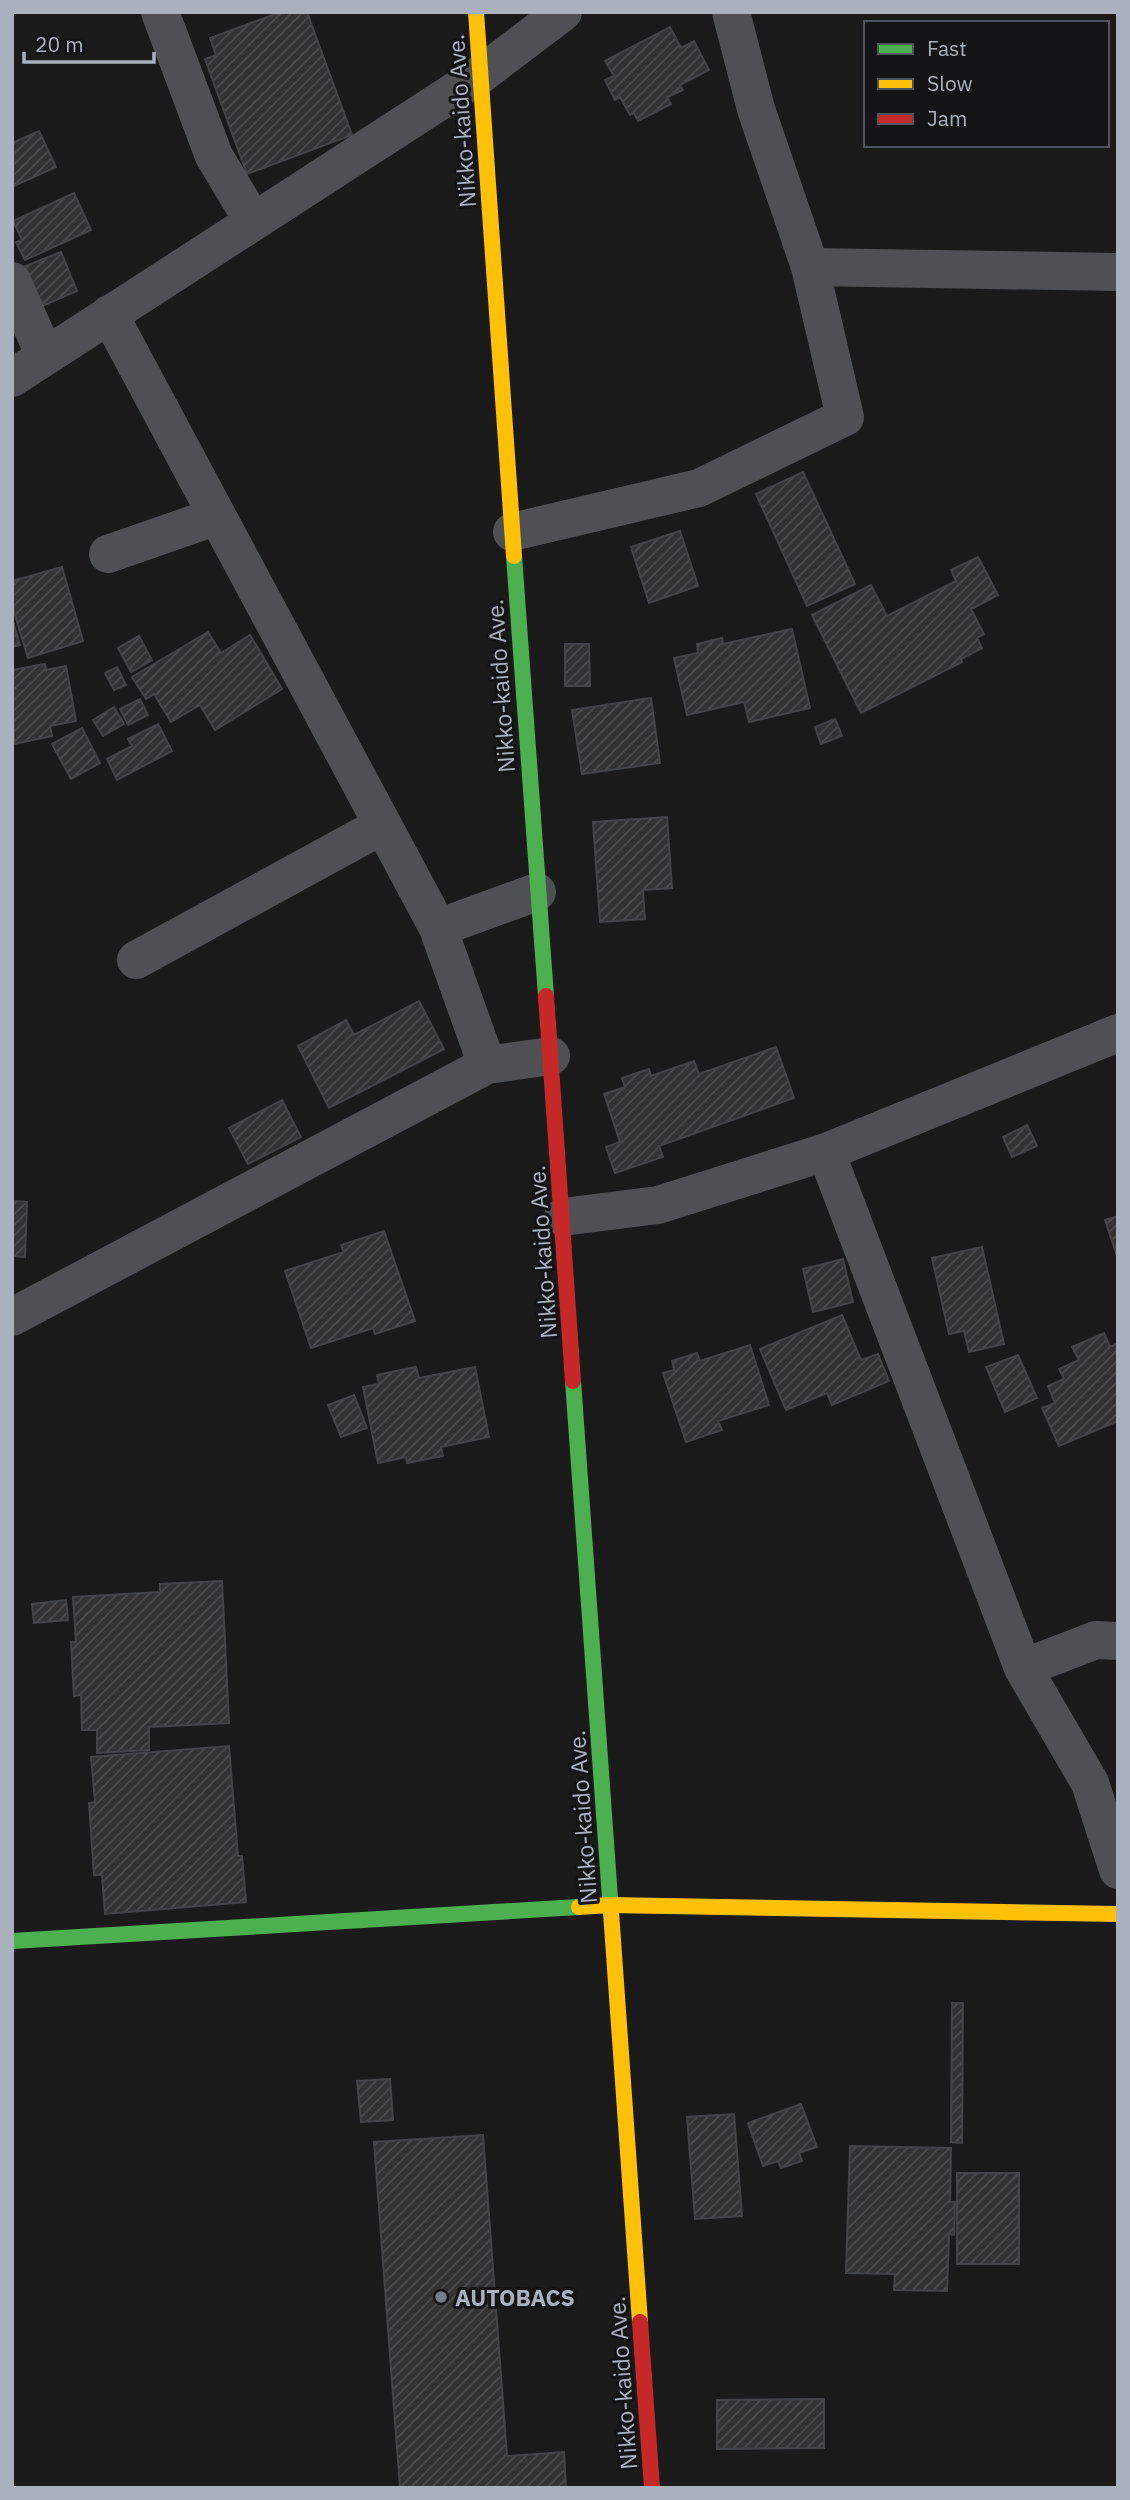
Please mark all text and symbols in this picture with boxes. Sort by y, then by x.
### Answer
scale bar [24,21,154,65]
legend [864,21,1109,147]
text: 20 m [35,30,84,58]
street label: Nikko-kaido Ave. [440,33,482,209]
text: Fast [927,34,967,62]
text: Slow [927,69,973,97]
text: Jam [927,104,967,132]
street label: Nikko-kaido Ave. [479,598,521,774]
street label: Nikko-kaido Ave. [521,1164,563,1340]
street label: Nikko-kaido Ave. [561,1729,603,1905]
place label: AUTOBACS [455,2282,575,2312]
marker: AUTOBACS [433,2289,449,2305]
street label: Nikko-kaido Ave. [601,2295,643,2471]

